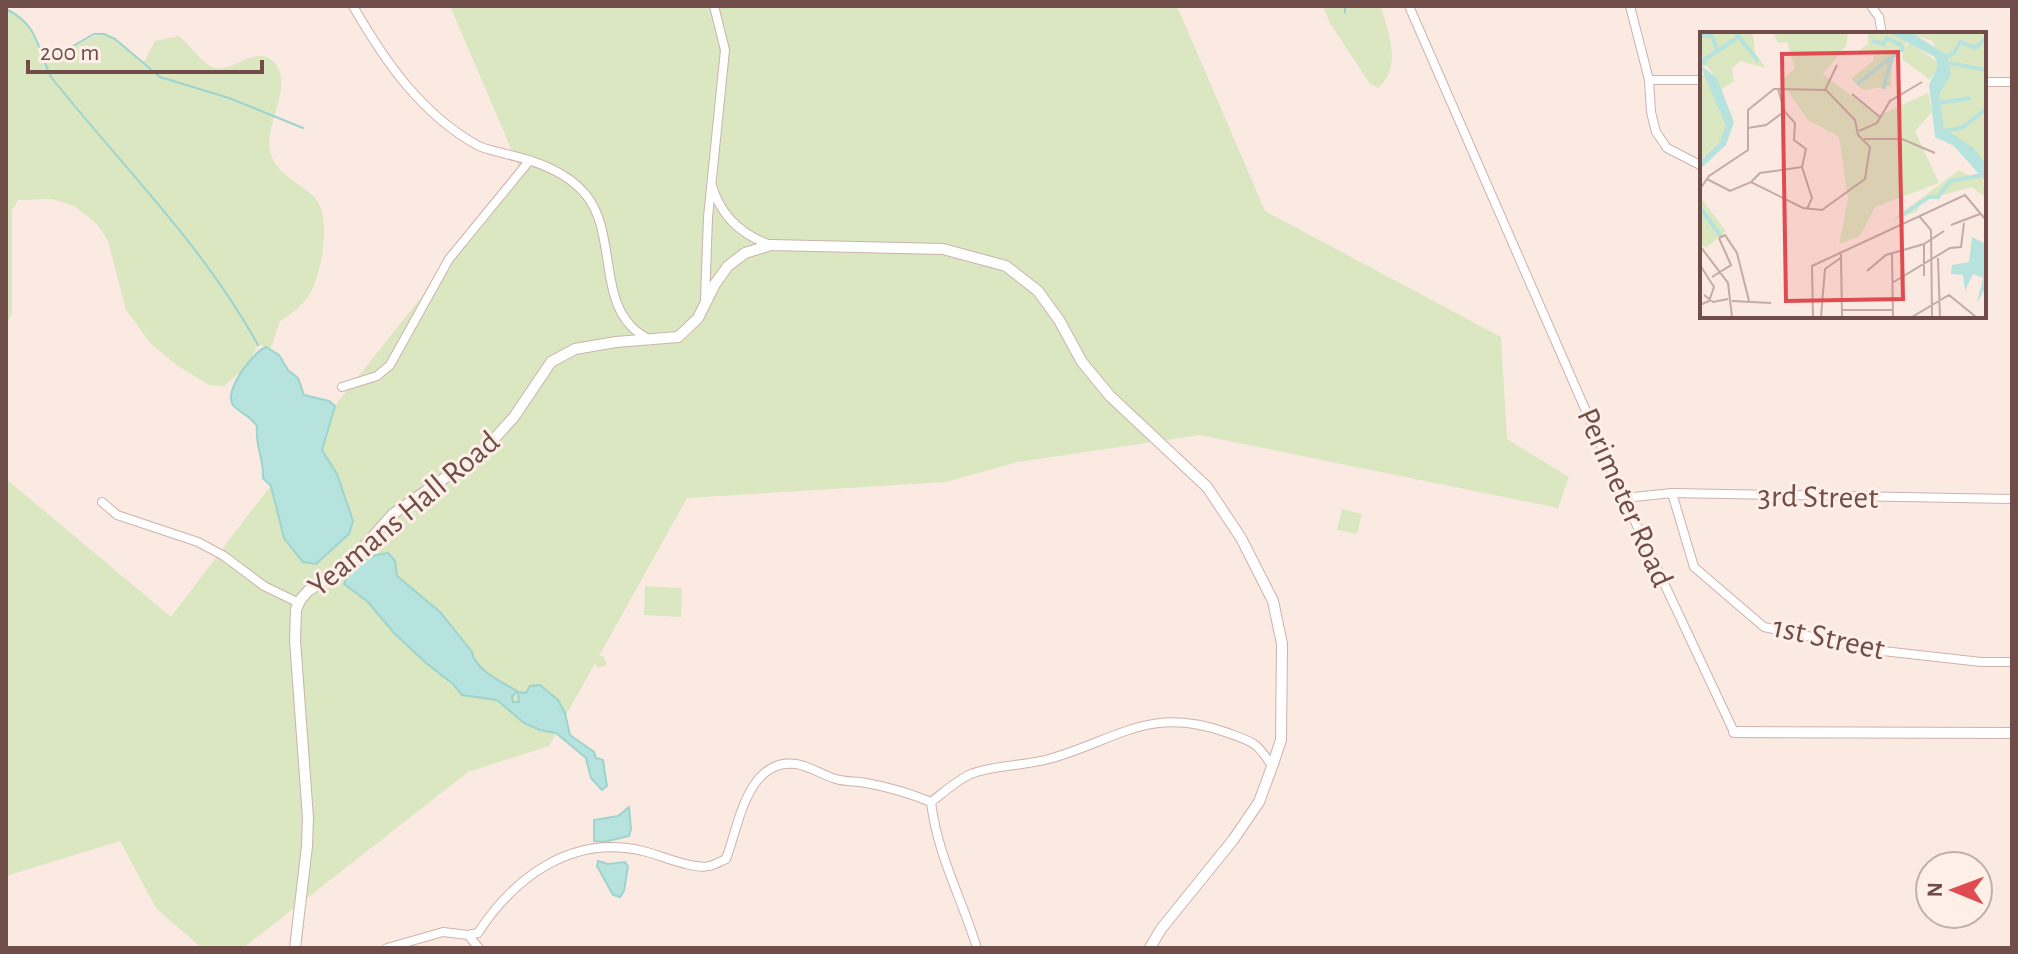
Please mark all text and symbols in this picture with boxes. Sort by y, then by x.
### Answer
scale bar [28,24,262,74]
inset map [1700,32,1986,318]
text: 200 m [40,41,99,65]
street label: Perimeter Road [1571,403,1679,592]
street label: Yeamans Hall Road [302,425,505,603]
street label: 3rd Street [1757,480,1879,514]
street label: 1st Street [1770,611,1888,665]
north arrow [1914,850,1994,930]
text: N [1924,882,1946,898]

